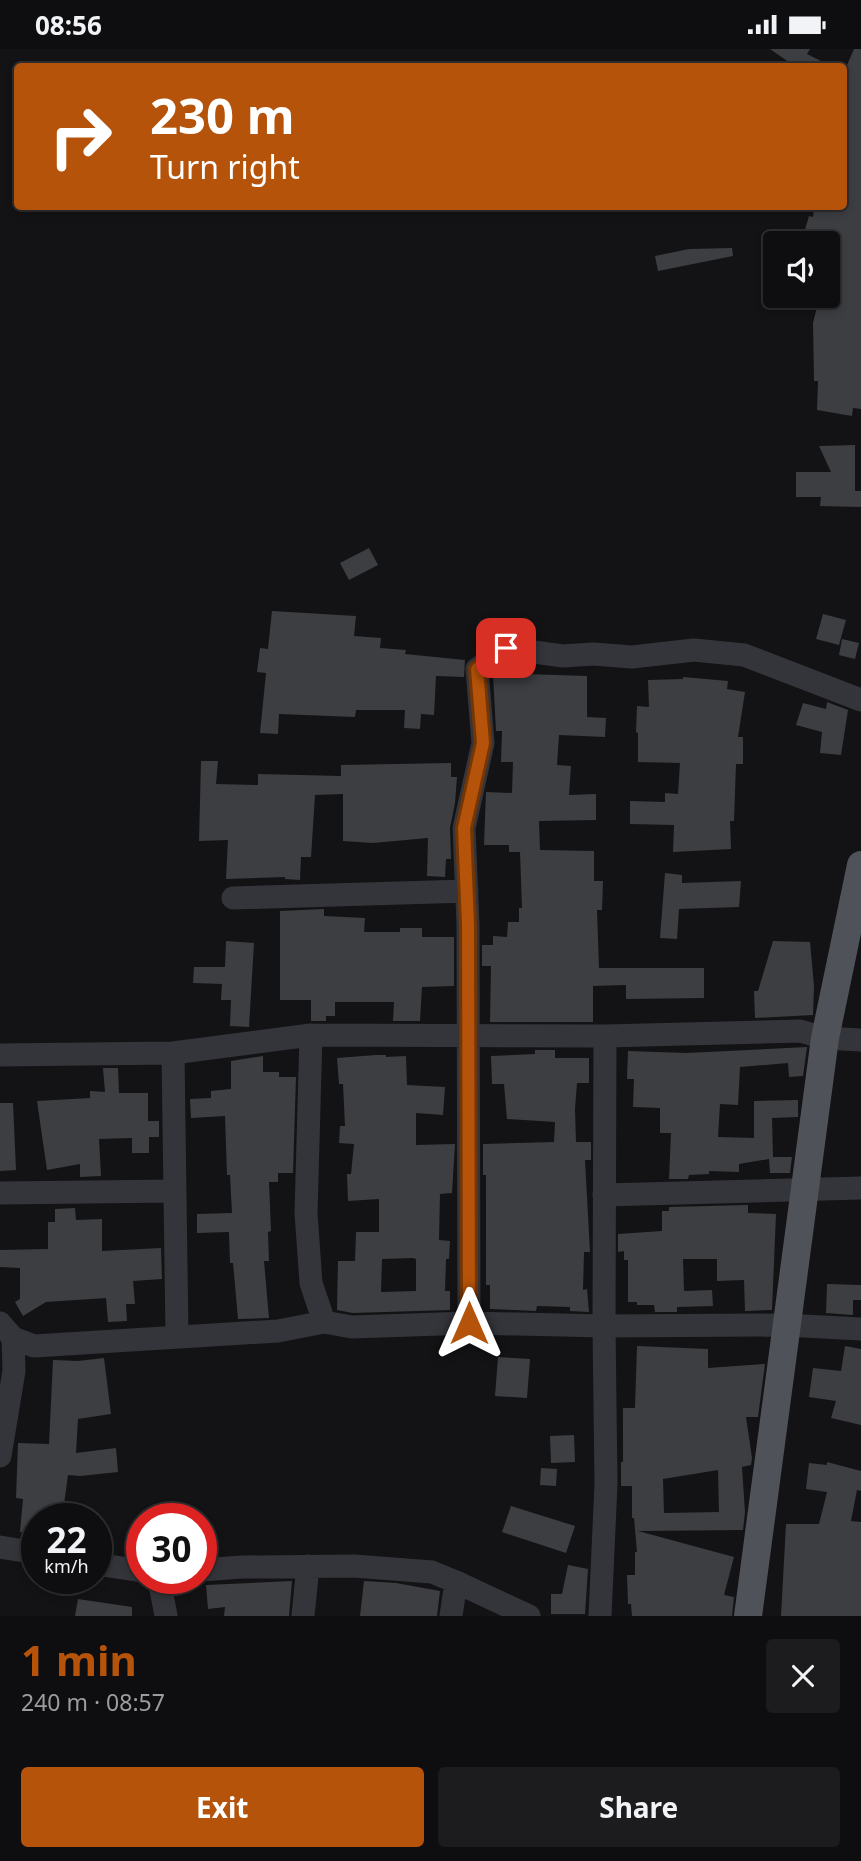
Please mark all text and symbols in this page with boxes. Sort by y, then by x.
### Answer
text: 08:56 [35,7,102,43]
text: 230 m [150,82,295,148]
icon: right [35,91,126,182]
text: Turn right [150,145,300,188]
map controls [763,231,840,308]
button: sound [763,231,840,308]
pin [476,618,536,678]
icon: arrive [487,629,525,667]
position arrow [432,1286,506,1360]
speed limit sign: 30 [126,1503,217,1594]
text: 22 [46,1516,87,1563]
text: km/h [44,1554,89,1578]
text: 1 min [21,1631,137,1688]
button: close [766,1639,840,1713]
text: 240 m · 08:57 [21,1686,165,1718]
button: Exit [21,1767,424,1847]
button: Share [438,1767,840,1847]

